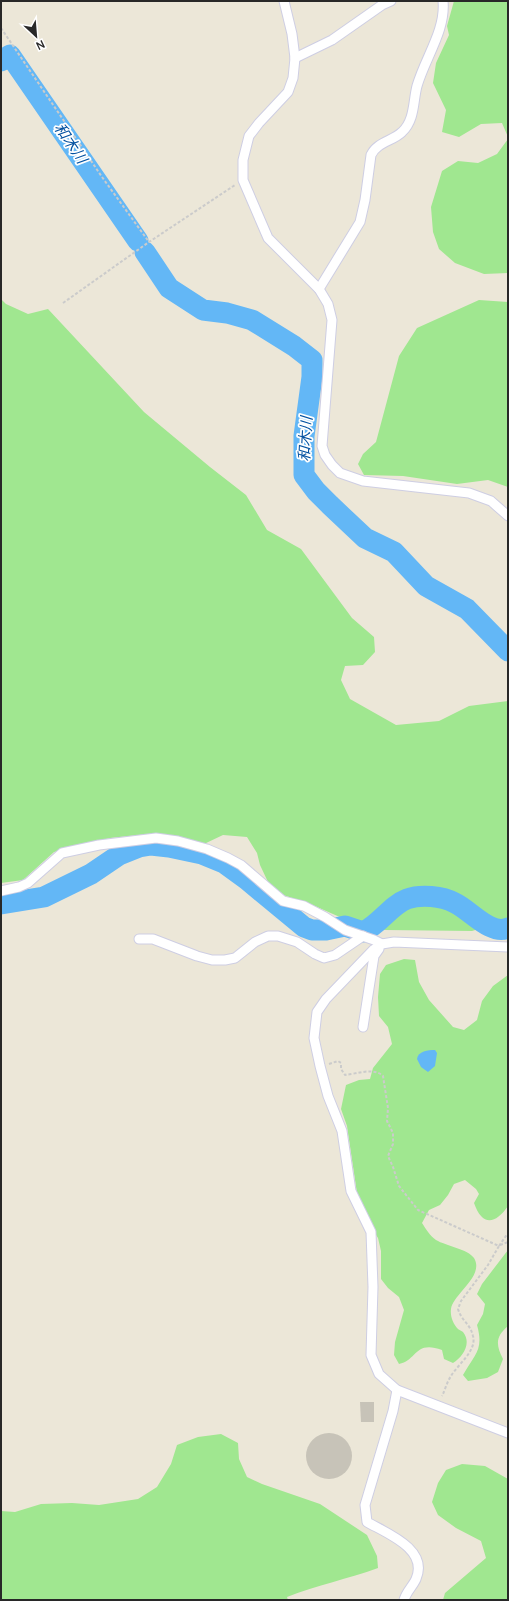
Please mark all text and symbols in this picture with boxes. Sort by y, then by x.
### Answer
north arrow [16,16,56,56]
text: N [34,37,47,54]
water label: 和木川 [50,118,93,169]
water label: 和木川 [293,414,317,462]

